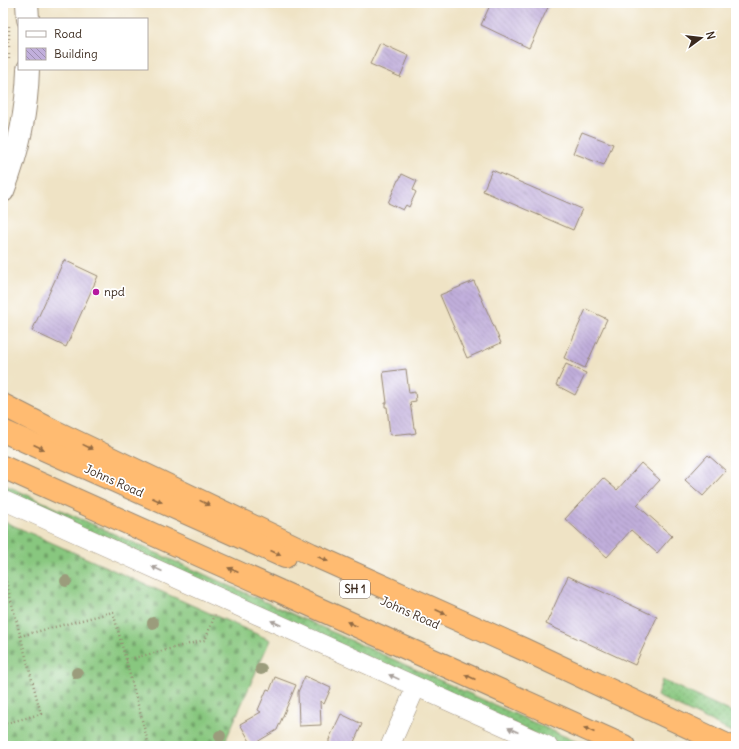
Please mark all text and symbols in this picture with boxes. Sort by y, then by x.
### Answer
legend [18,18,148,70]
north arrow [681,18,721,58]
text: Road [54,26,82,41]
text: N [703,30,718,41]
text: Building [54,46,98,61]
place label: npd [104,284,125,299]
marker: npd [91,287,101,297]
one-way arrow [82,444,94,450]
one-way arrow [33,445,45,451]
street label: Johns Road [82,461,146,500]
one-way arrow [152,498,164,504]
one-way arrow [200,500,211,506]
one-way arrow [270,550,282,557]
one-way arrow [317,556,328,562]
one-way arrow [151,566,163,572]
one-way arrow [227,567,239,573]
road number: SH 1 [340,580,370,598]
street label: Johns Road [378,593,442,632]
one-way arrow [436,609,447,615]
one-way arrow [270,620,281,626]
one-way arrow [346,621,357,627]
one-way arrow [388,674,400,680]
one-way arrow [465,674,476,680]
one-way arrow [507,727,518,733]
one-way arrow [583,727,594,733]

